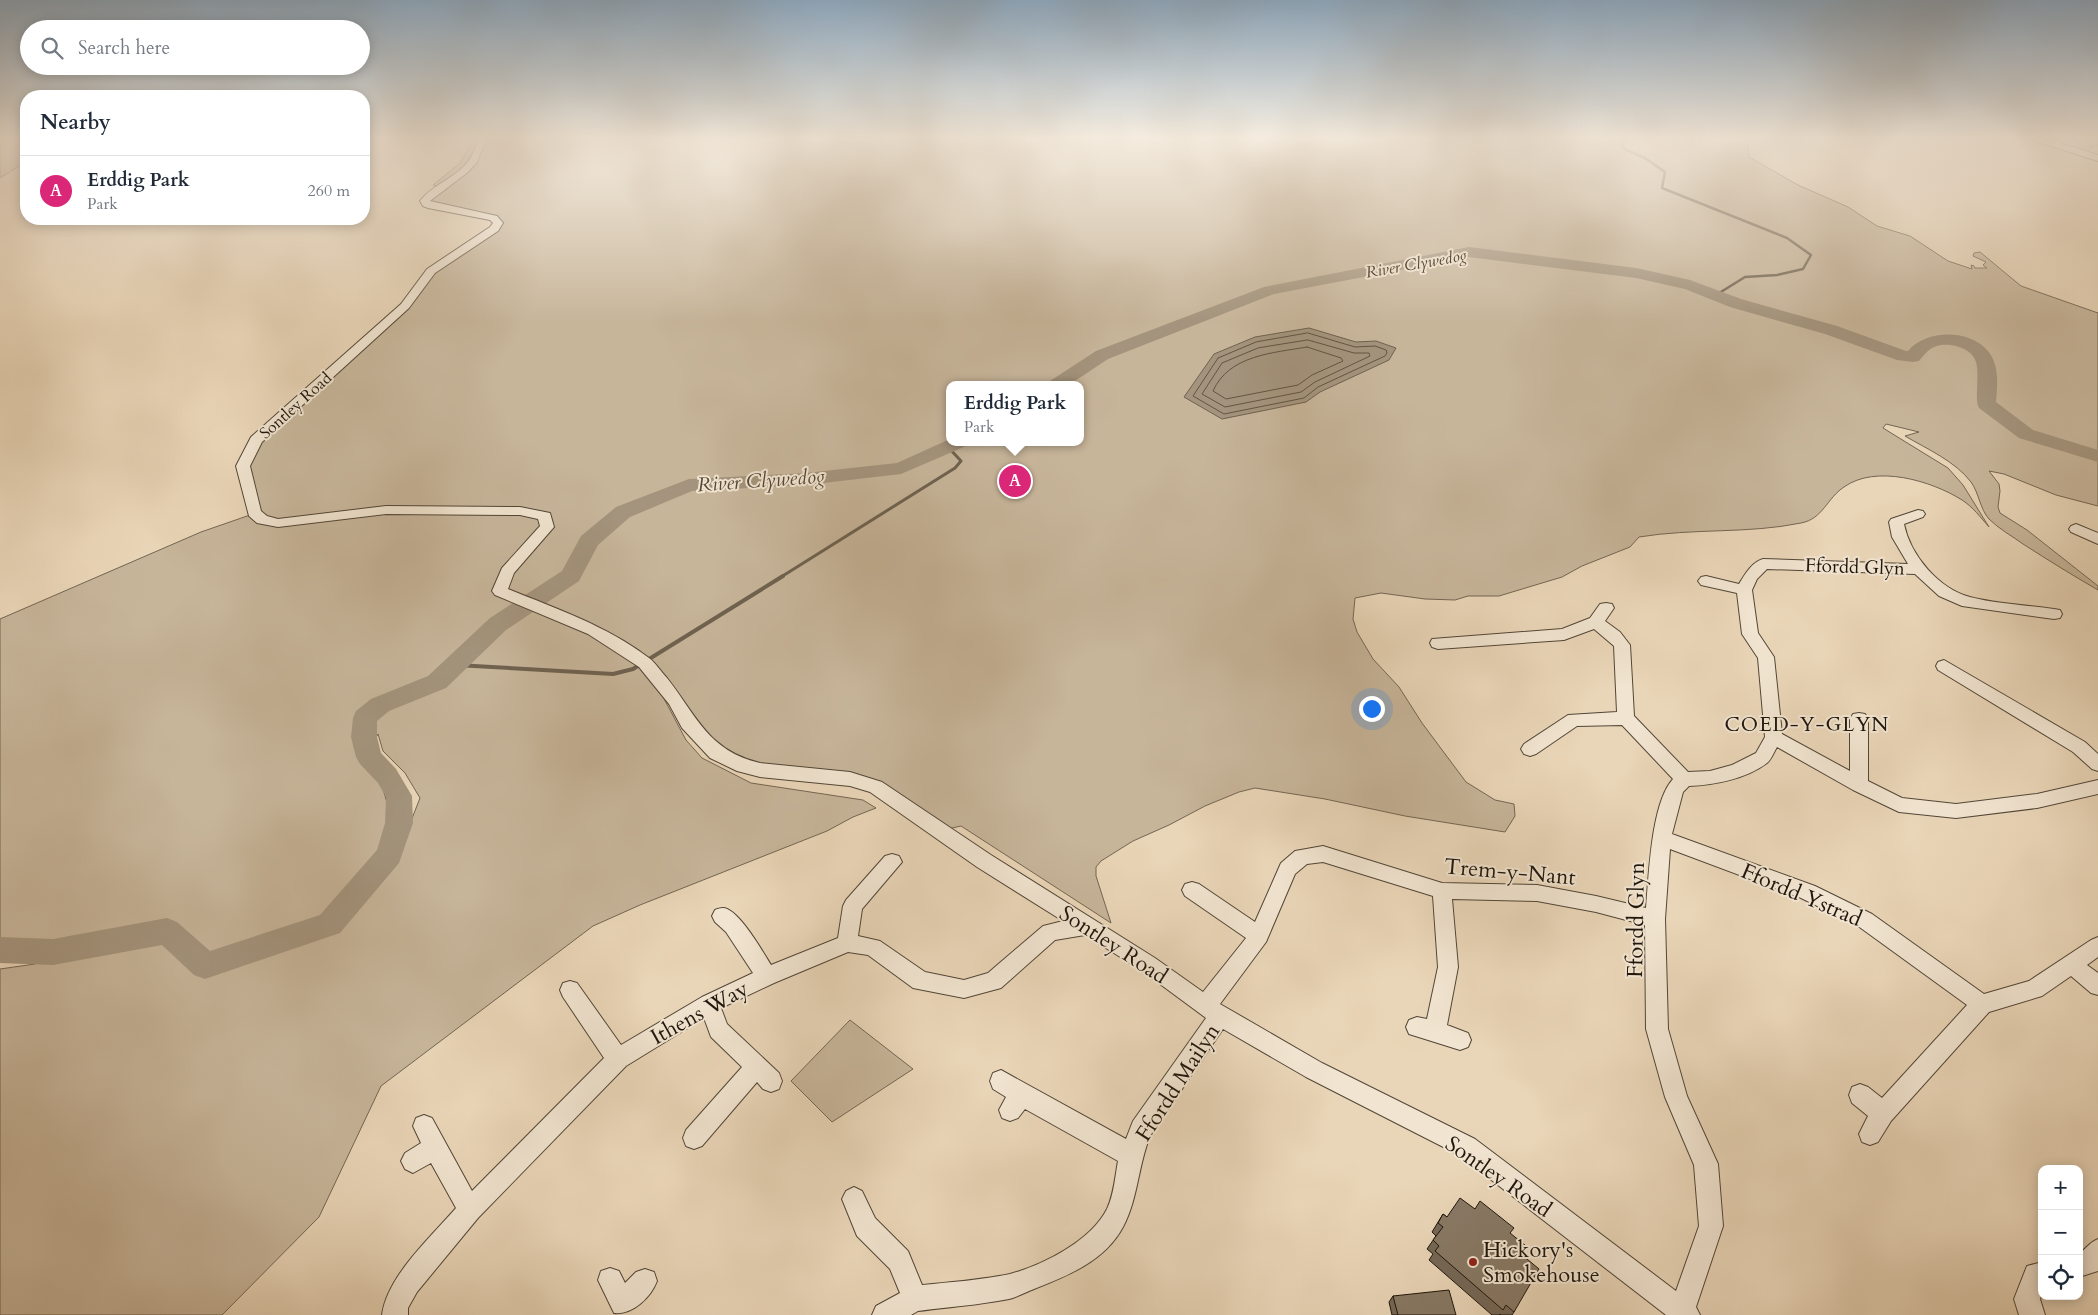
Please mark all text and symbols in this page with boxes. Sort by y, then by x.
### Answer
search box [20,20,370,75]
icon: search [38,34,66,62]
text: Search here [78,35,170,61]
text: Nearby [40,108,111,137]
text: Erddig Park [87,167,190,193]
text: A [50,180,62,202]
text: 260 m [308,180,350,202]
text: Park [87,193,118,215]
water label: River Clywedog [1364,244,1469,284]
street label: Sontley Road [255,367,337,444]
popup [946,381,1084,446]
text: Erddig Park [964,390,1066,416]
text: Park [964,416,994,438]
pin: A [999,462,1031,500]
water label: River Clywedog [696,463,826,498]
street label: Ffordd Glyn [1805,552,1906,582]
your location [1359,696,1385,722]
district label: COED-Y-GLYN [1725,711,1889,738]
street label: Trem-y-Nant [1443,851,1577,893]
street label: Ffordd Ystrad [1737,856,1867,934]
street label: Ffordd Glyn [1620,861,1652,978]
street label: Sontley Road [1053,899,1174,991]
street label: Ithens Way [645,973,754,1052]
street label: Ffordd Mailyn [1129,1018,1227,1147]
street label: Sontley Road [1439,1129,1558,1225]
map controls [2038,1165,2083,1300]
button: + [2038,1165,2083,1210]
button: − [2038,1210,2083,1255]
place label: Hickory's Smokehouse [1483,1235,1600,1290]
button: locate [2038,1255,2083,1300]
marker: Hickory's Smokehouse [1467,1256,1479,1268]

